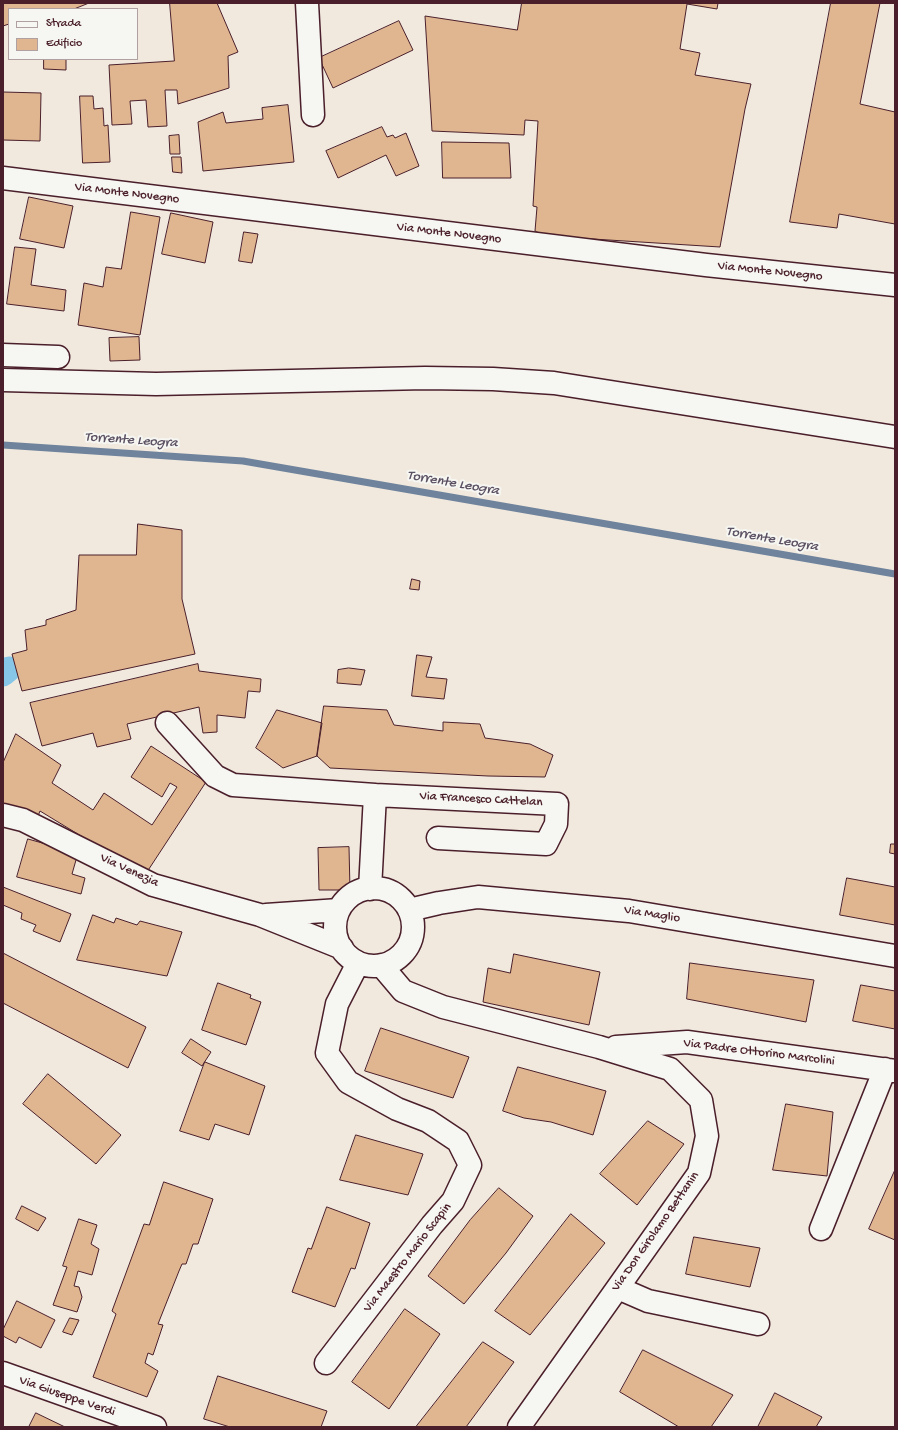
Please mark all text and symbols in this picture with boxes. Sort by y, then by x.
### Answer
legend [8,8,138,60]
text: Strada [46,17,81,31]
text: Edificio [46,37,82,51]
street label: Via Monte Novegno [74,180,180,208]
street label: Via Monte Novegno [396,220,502,248]
street label: Via Monte Novegno [717,259,823,285]
water label: Torrente Leogra [84,429,178,453]
water label: Torrente Leogra [406,468,500,500]
water label: Torrente Leogra [725,524,819,556]
street label: Via Francesco Cattelan [419,789,543,811]
street label: Via Venezia [97,851,161,891]
street label: Via Maglio [623,903,681,927]
street label: Via Padre Ottorino Marcolini [683,1036,835,1070]
street label: Via Don Girolamo Bettanin [609,1169,703,1295]
street label: Via Maestro Mario Scapin [360,1200,456,1316]
street label: Via Giuseppe Verdi [17,1373,117,1421]

